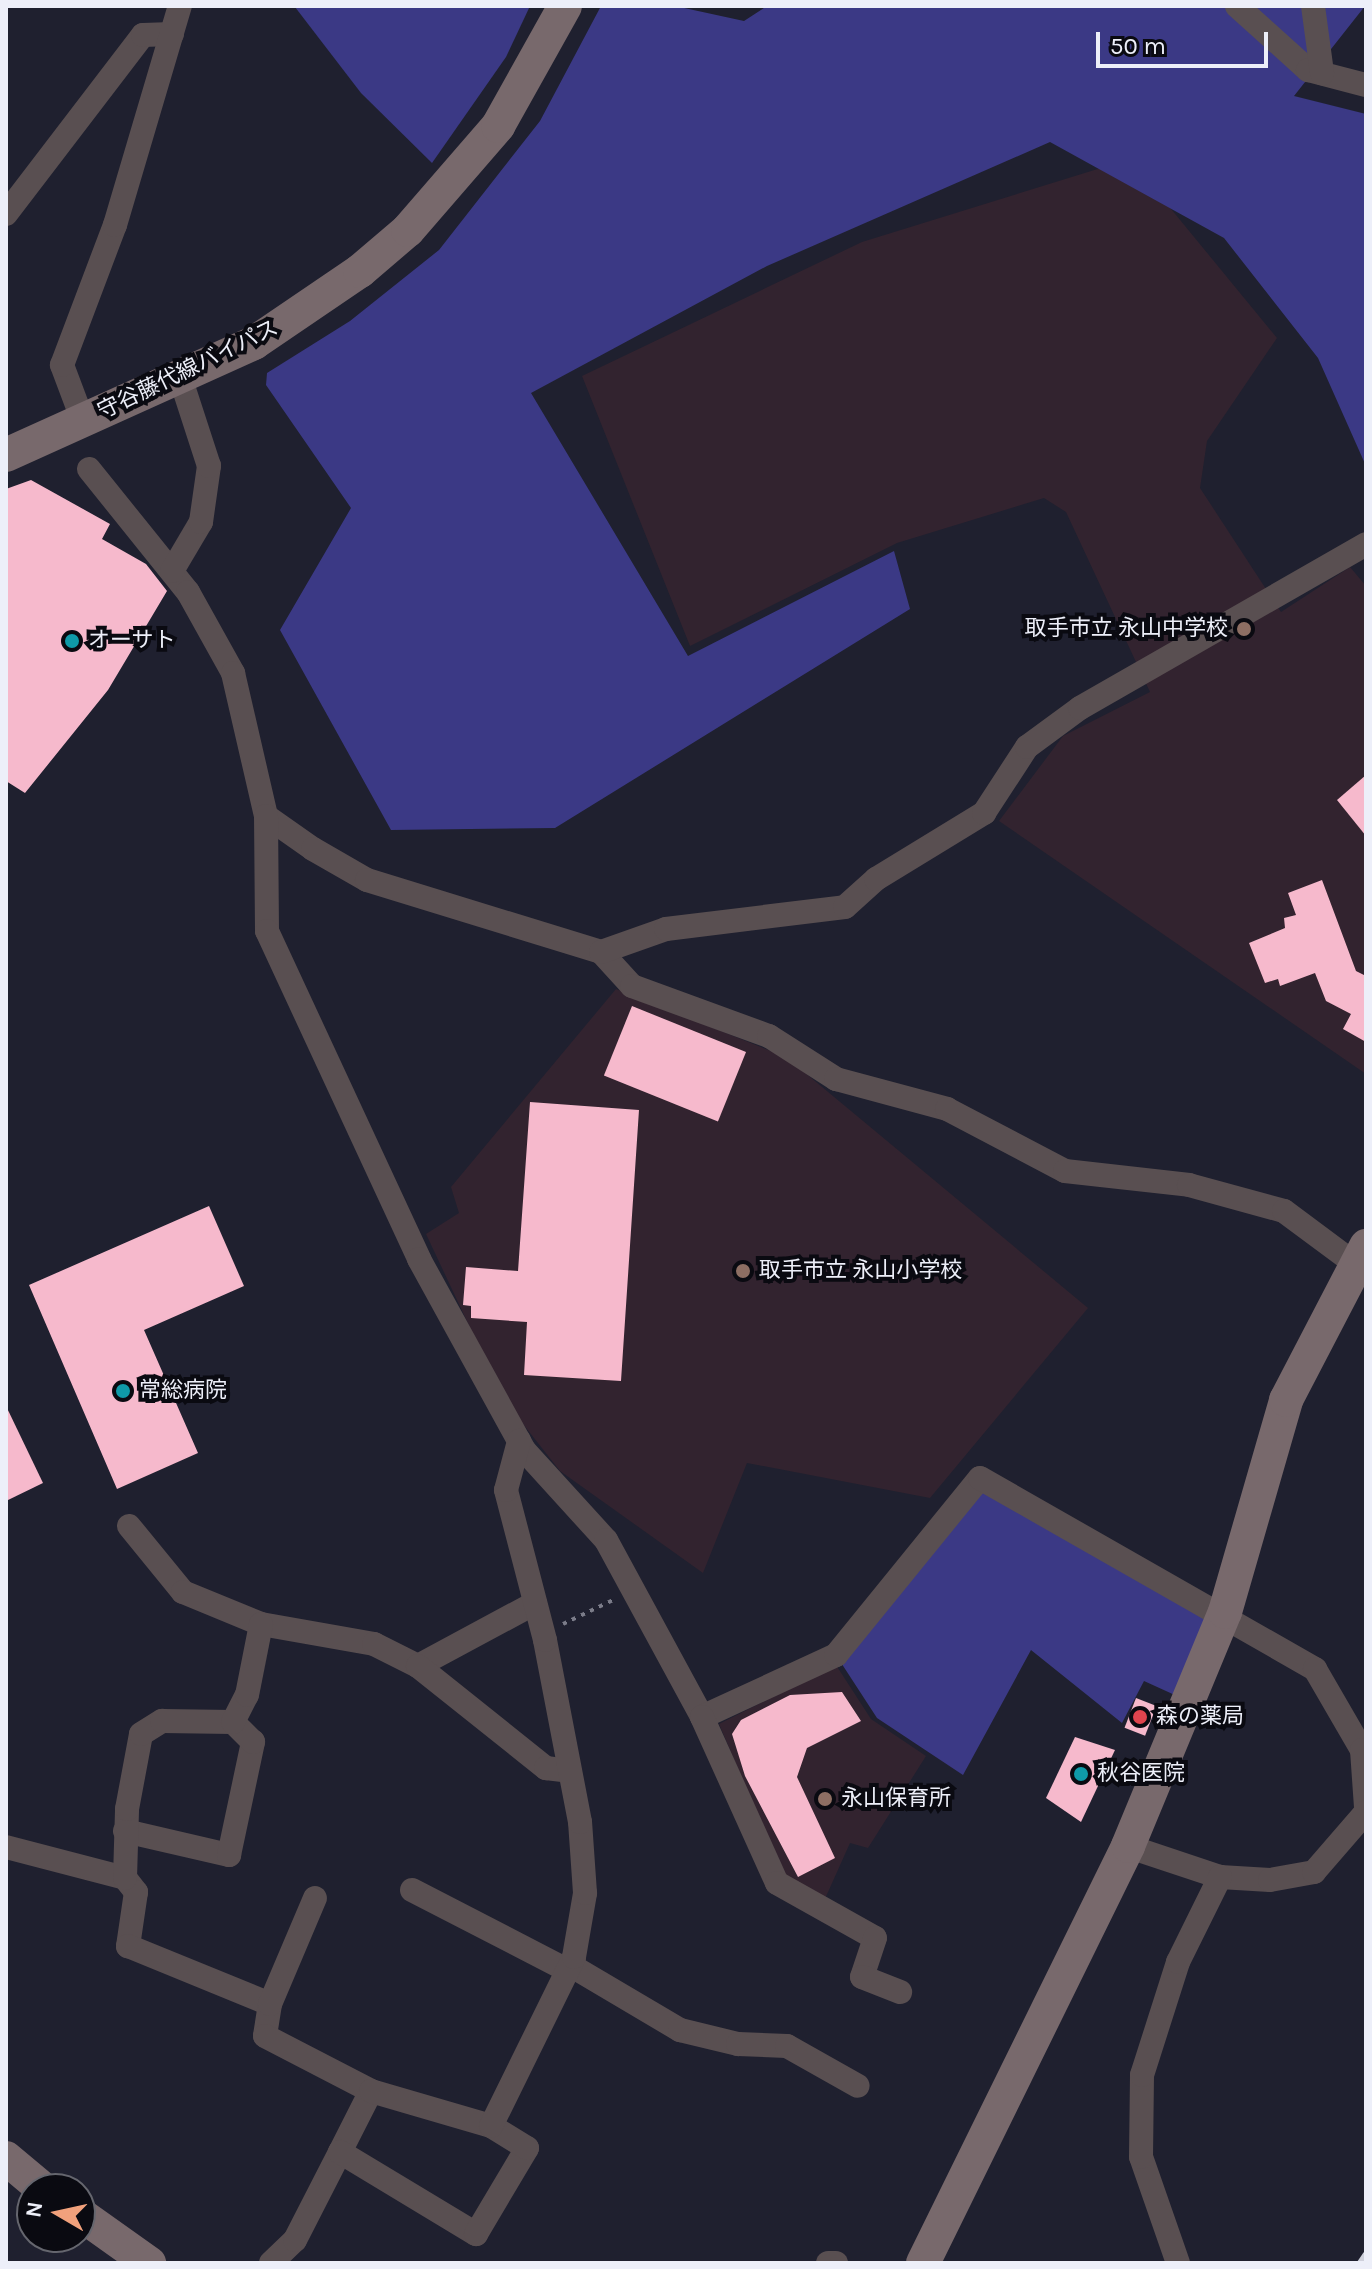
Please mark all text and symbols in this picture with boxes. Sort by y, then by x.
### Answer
scale bar [1100,16,1272,66]
text: 50 m [1110,32,1166,60]
street label: 守谷藤代線バイパス [93,315,283,425]
place label: 取手市立 永山中学校 [1025,616,1228,642]
marker: 取手市立 永山中学校 [1235,620,1253,638]
place label: オーサト [88,628,176,654]
marker: オーサト [63,632,81,650]
place label: 取手市立 永山小学校 [759,1258,962,1284]
marker: 取手市立 永山小学校 [734,1262,752,1280]
place label: 常総病院 [139,1378,227,1404]
marker: 常総病院 [114,1382,132,1400]
place label: 森の薬局 [1156,1704,1244,1730]
marker: 森の薬局 [1131,1708,1149,1726]
place label: 秋谷医院 [1097,1761,1185,1787]
marker: 秋谷医院 [1072,1765,1090,1783]
place label: 永山保育所 [841,1786,951,1812]
marker: 永山保育所 [816,1790,834,1808]
north arrow [16,2173,96,2253]
text: N [20,2200,48,2219]

